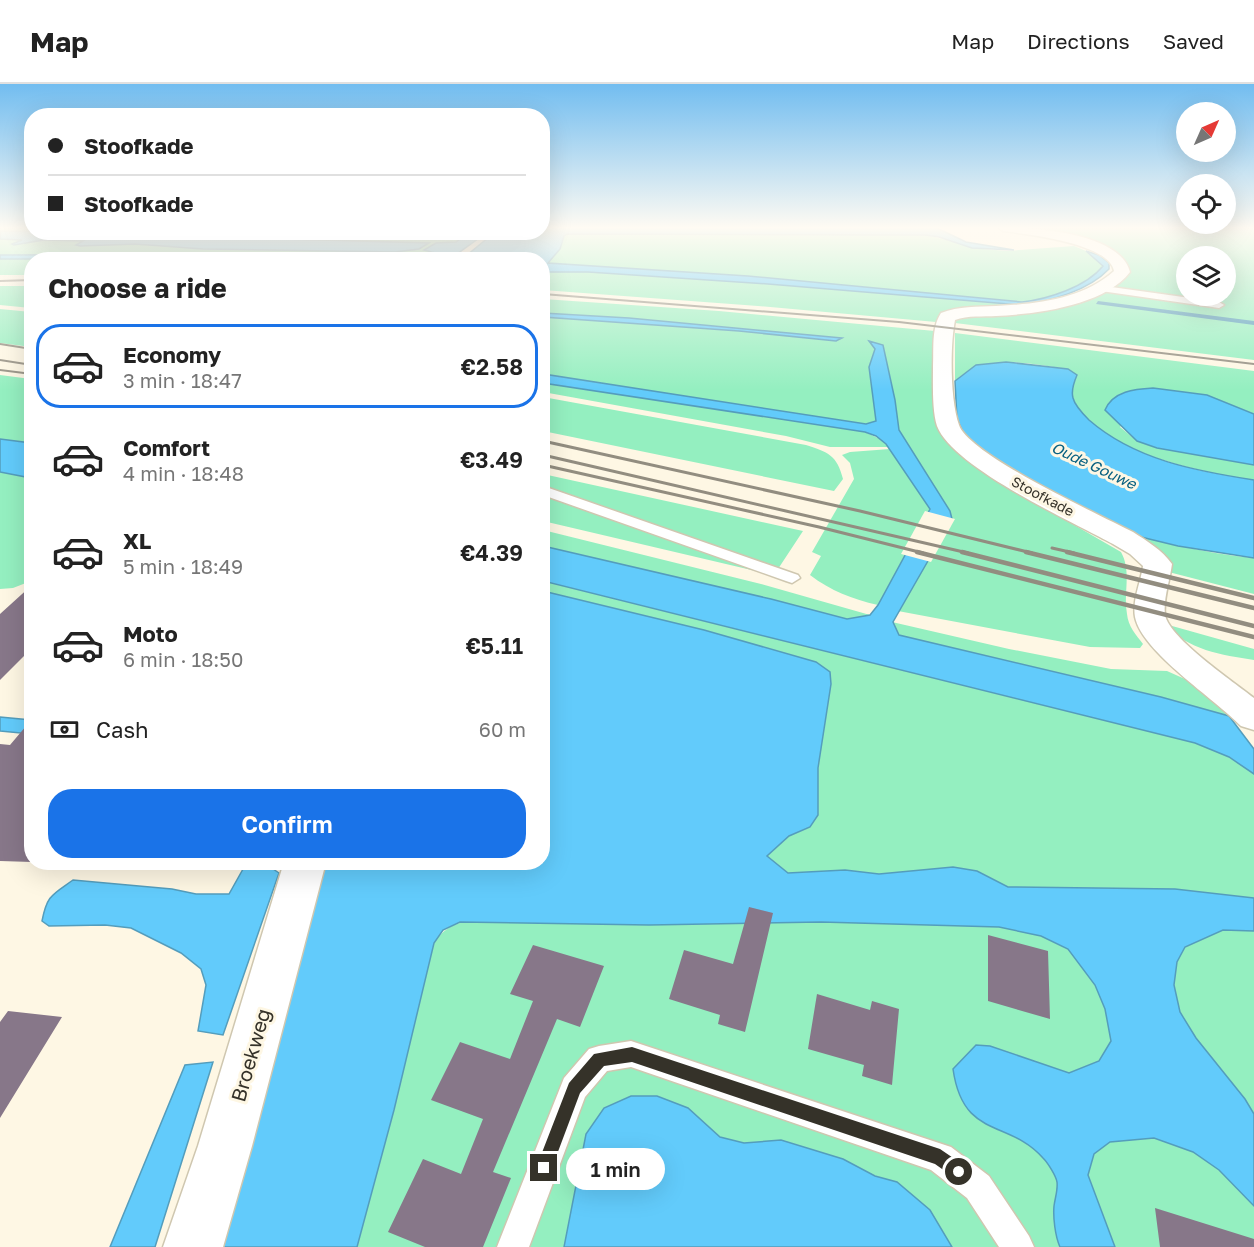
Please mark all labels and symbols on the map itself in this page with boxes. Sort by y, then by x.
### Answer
north arrow [1176,102,1236,162]
water label: Oude Gouwe [1049,438,1140,493]
street label: Stoofkade [1009,472,1077,520]
street label: Broekweg [225,1006,275,1104]
callout: 1 min [565,1147,664,1189]
route end [530,1154,557,1181]
route start [945,1158,972,1185]

